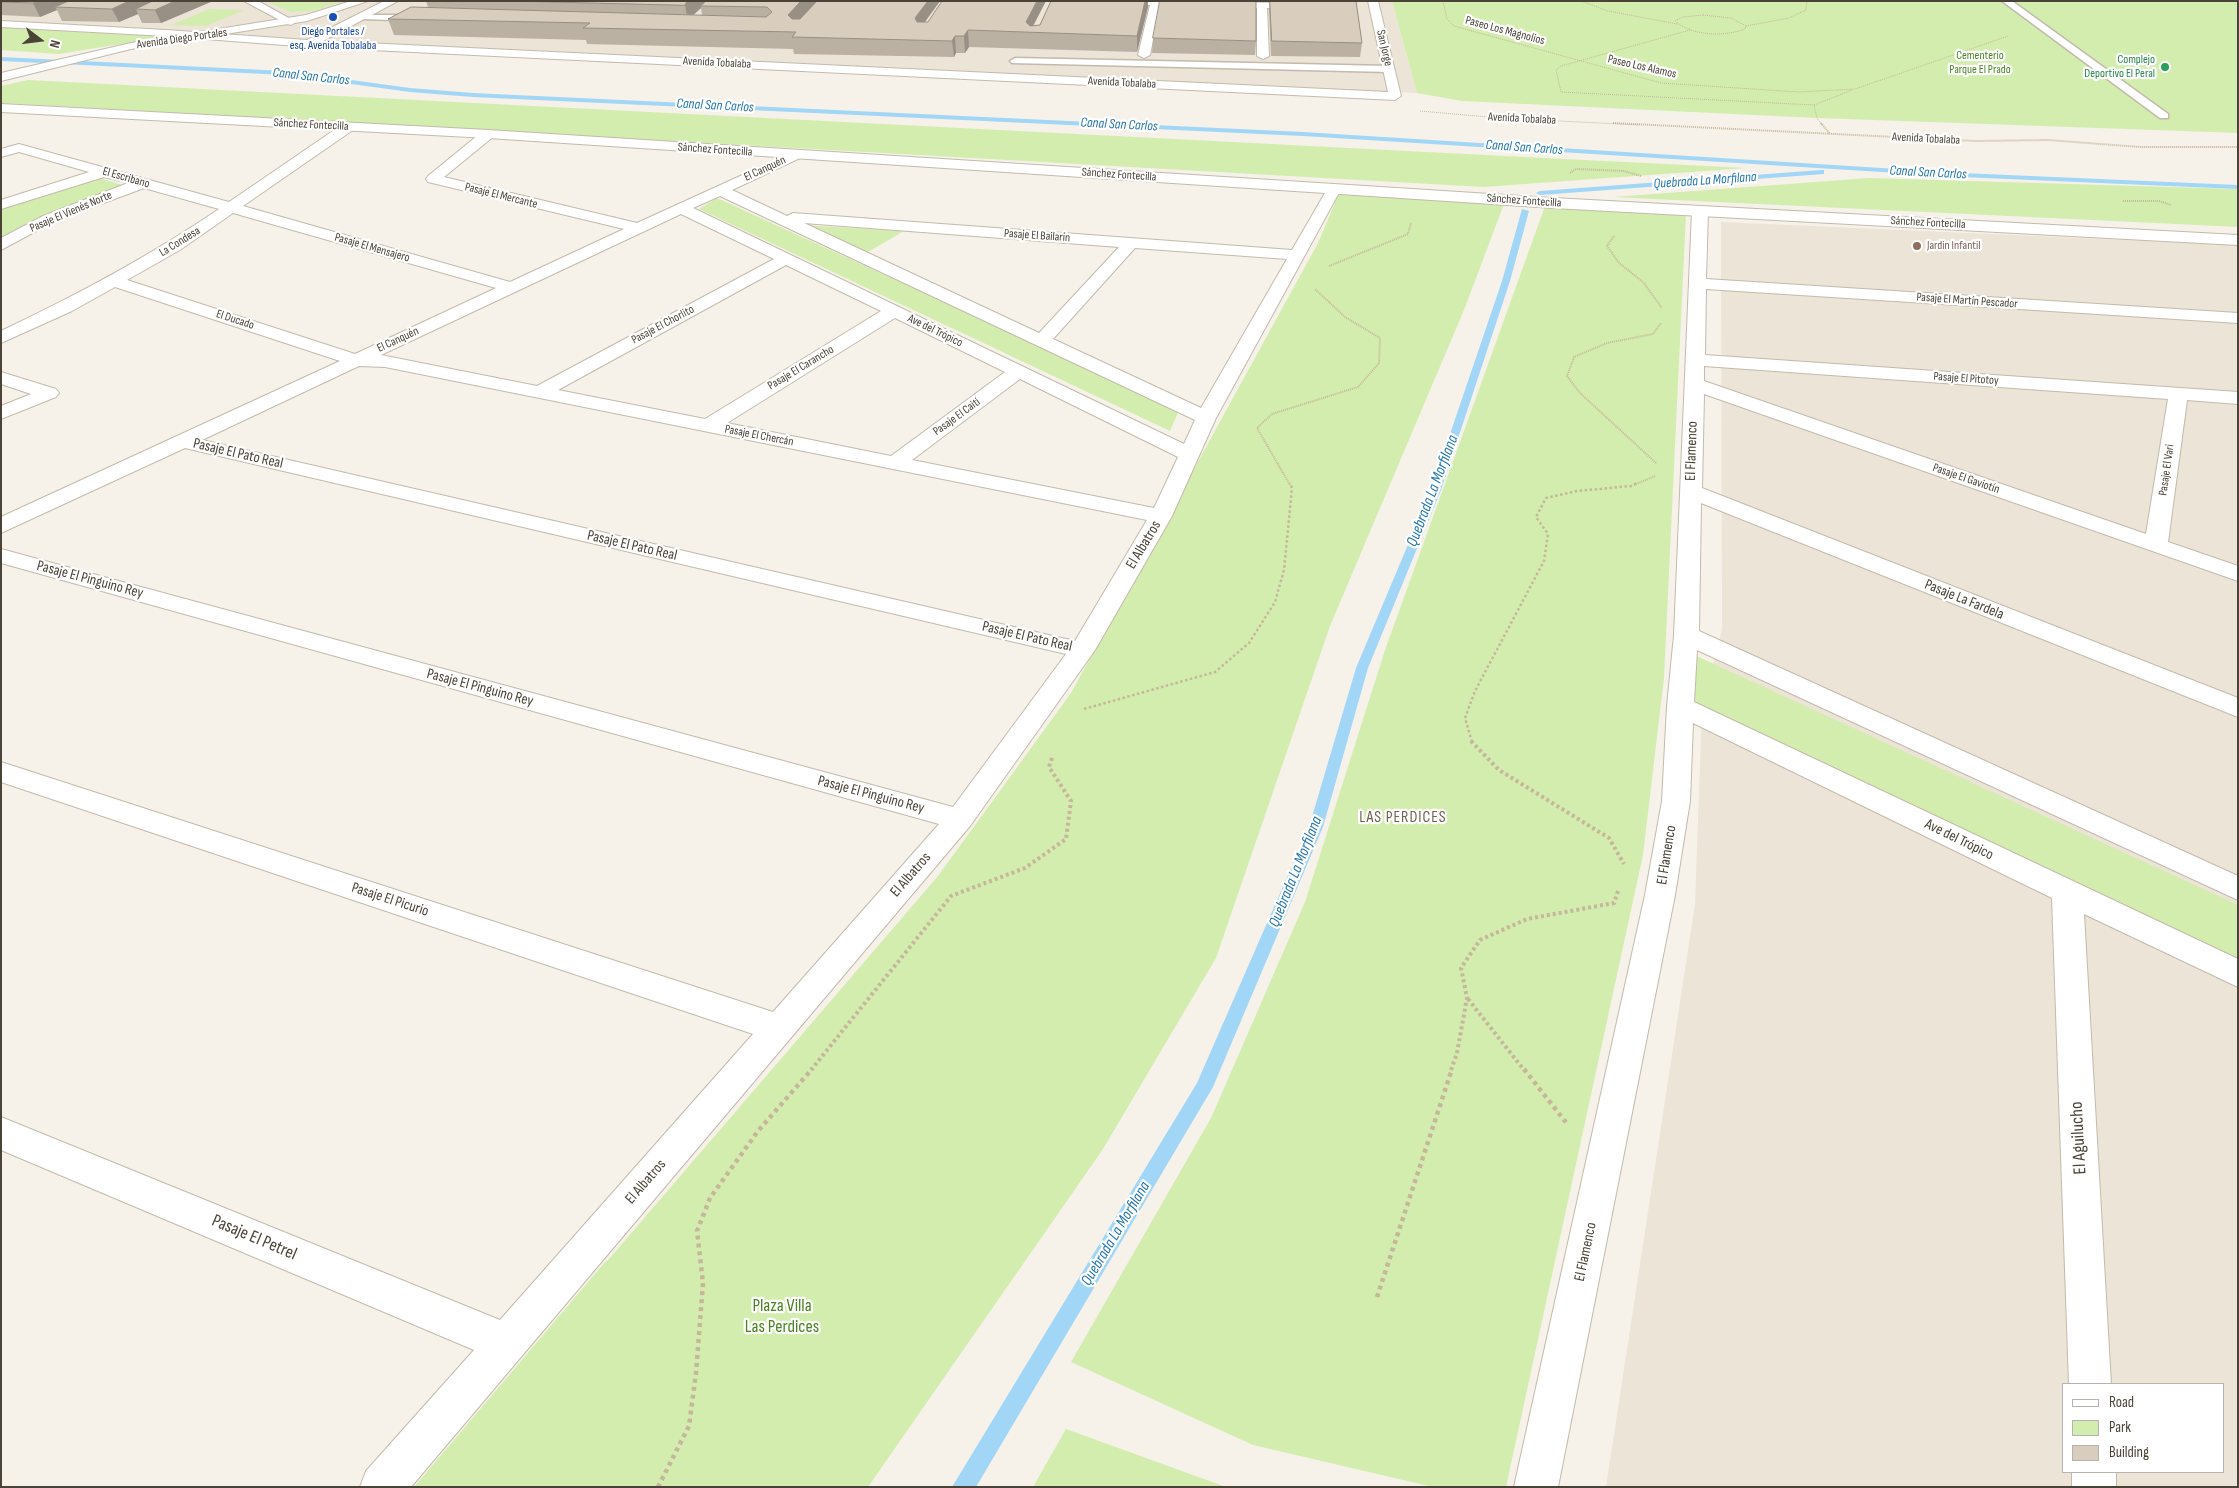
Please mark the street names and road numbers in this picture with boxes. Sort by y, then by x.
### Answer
street label: Paseo Los Magnolios [1464,13,1546,49]
street label: Avenida Diego Portales [136,26,228,52]
street label: San Jorge [1373,28,1395,68]
street label: Paseo Los Alamos [1606,52,1678,82]
street label: Avenida Tobalaba [682,54,752,72]
street label: Avenida Tobalaba [1087,74,1157,92]
street label: Avenida Tobalaba [1487,110,1557,128]
street label: Sánchez Fontecilla [273,116,349,134]
street label: Avenida Tobalaba [1891,130,1961,148]
street label: Sánchez Fontecilla [677,140,753,160]
street label: El Canquén [742,153,788,185]
street label: El Escribano [101,164,151,192]
street label: Sánchez Fontecilla [1081,165,1157,185]
street label: Pasaje El Mercante [463,180,539,212]
street label: Pasaje El Vienés Norte [28,188,114,236]
street label: Sánchez Fontecilla [1486,191,1562,211]
street label: Sánchez Fontecilla [1890,214,1966,232]
street label: La Condesa [157,224,203,260]
street label: Pasaje El Bailarín [1003,227,1071,245]
street label: Pasaje El Mensajero [333,230,411,266]
street label: Pasaje El Martín Pescador [1916,290,2018,312]
street label: Pasaje El Chorlito [629,302,697,348]
street label: El Ducado [214,307,256,333]
street label: Ave del Trópico [905,312,965,350]
street label: El Canquén [375,324,421,356]
street label: Pasaje El Carancho [765,343,837,393]
street label: Pasaje El Pitotoy [1933,370,1999,388]
street label: Pasaje El Caiti [931,395,983,439]
street label: El Flamenco [1682,421,1702,481]
street label: Pasaje El Chercán [723,422,795,450]
street label: Pasaje El Pato Real [191,435,285,473]
street label: Pasaje El Vari [2156,443,2178,497]
street label: Pasaje El Gaviotín [1931,461,2001,497]
street label: El Albatros [1123,518,1165,572]
street label: Pasaje El Pato Real [585,527,679,565]
street label: Pasaje El Pinguino Rey [35,557,145,603]
street label: Pasaje La Fardela [1922,576,2006,624]
street label: Pasaje El Pato Real [980,618,1074,656]
street label: Pasaje El Pinguino Rey [425,665,535,711]
street label: Pasaje El Pinguino Rey [816,772,926,818]
street label: Ave del Trópico [1922,816,1996,864]
street label: El Flamenco [1653,824,1681,886]
street label: El Albatros [887,849,935,901]
street label: Pasaje El Picurio [349,879,431,921]
street label: El Aguilucho [2066,1101,2092,1175]
street label: El Albatros [622,1156,670,1208]
street label: Pasaje El Petrel [208,1210,300,1266]
street label: El Flamenco [1571,1221,1601,1283]

